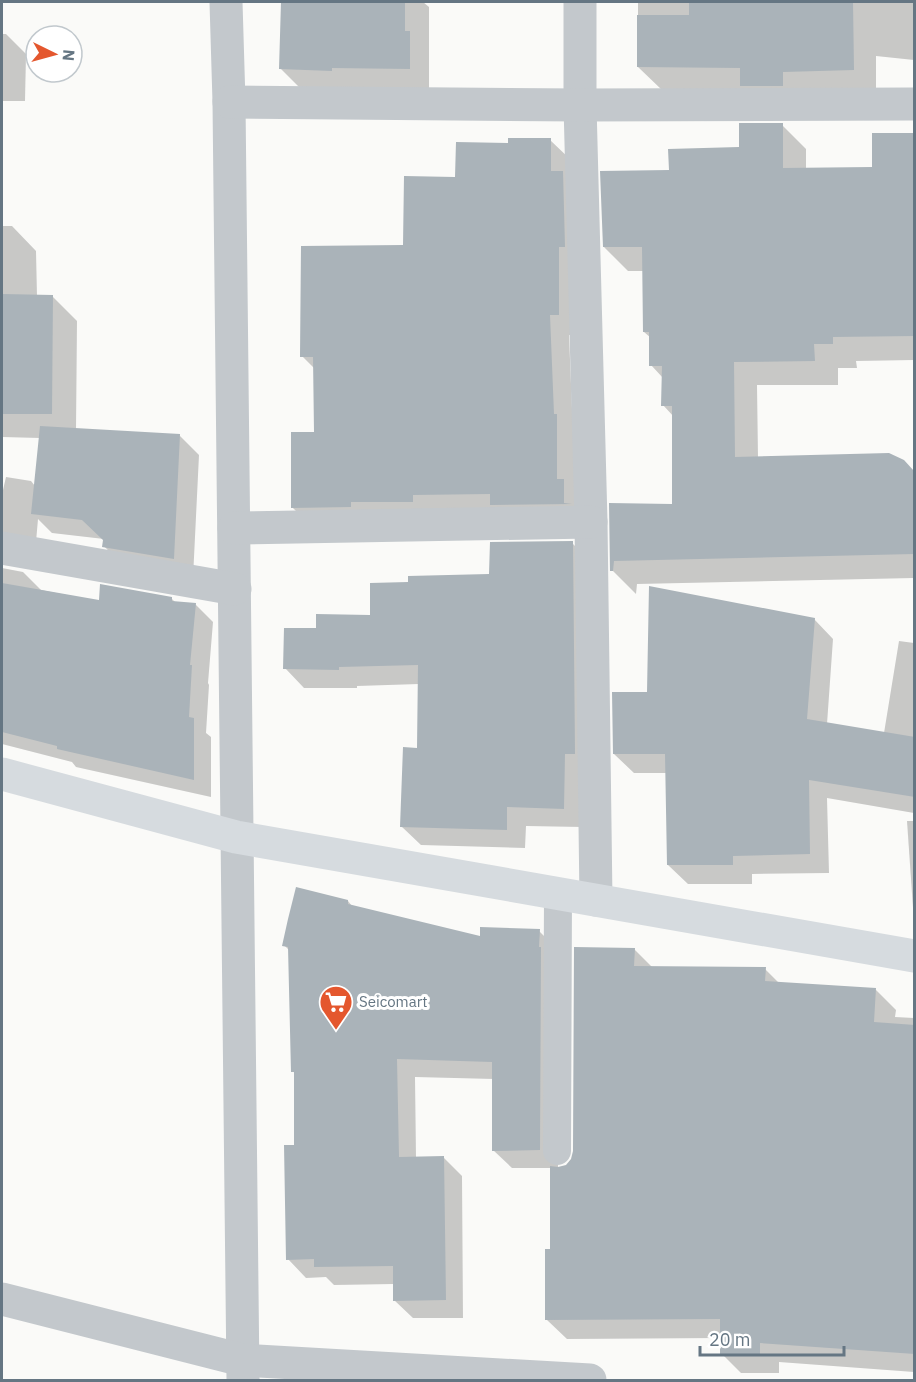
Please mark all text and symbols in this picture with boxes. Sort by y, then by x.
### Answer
north arrow [24,24,84,84]
text: N [58,49,79,62]
supermarket icon: Seicomart [318,984,354,1031]
place label: Seicomart [359,992,428,1011]
scale bar [700,1319,844,1357]
text: 20 m [709,1328,751,1351]

